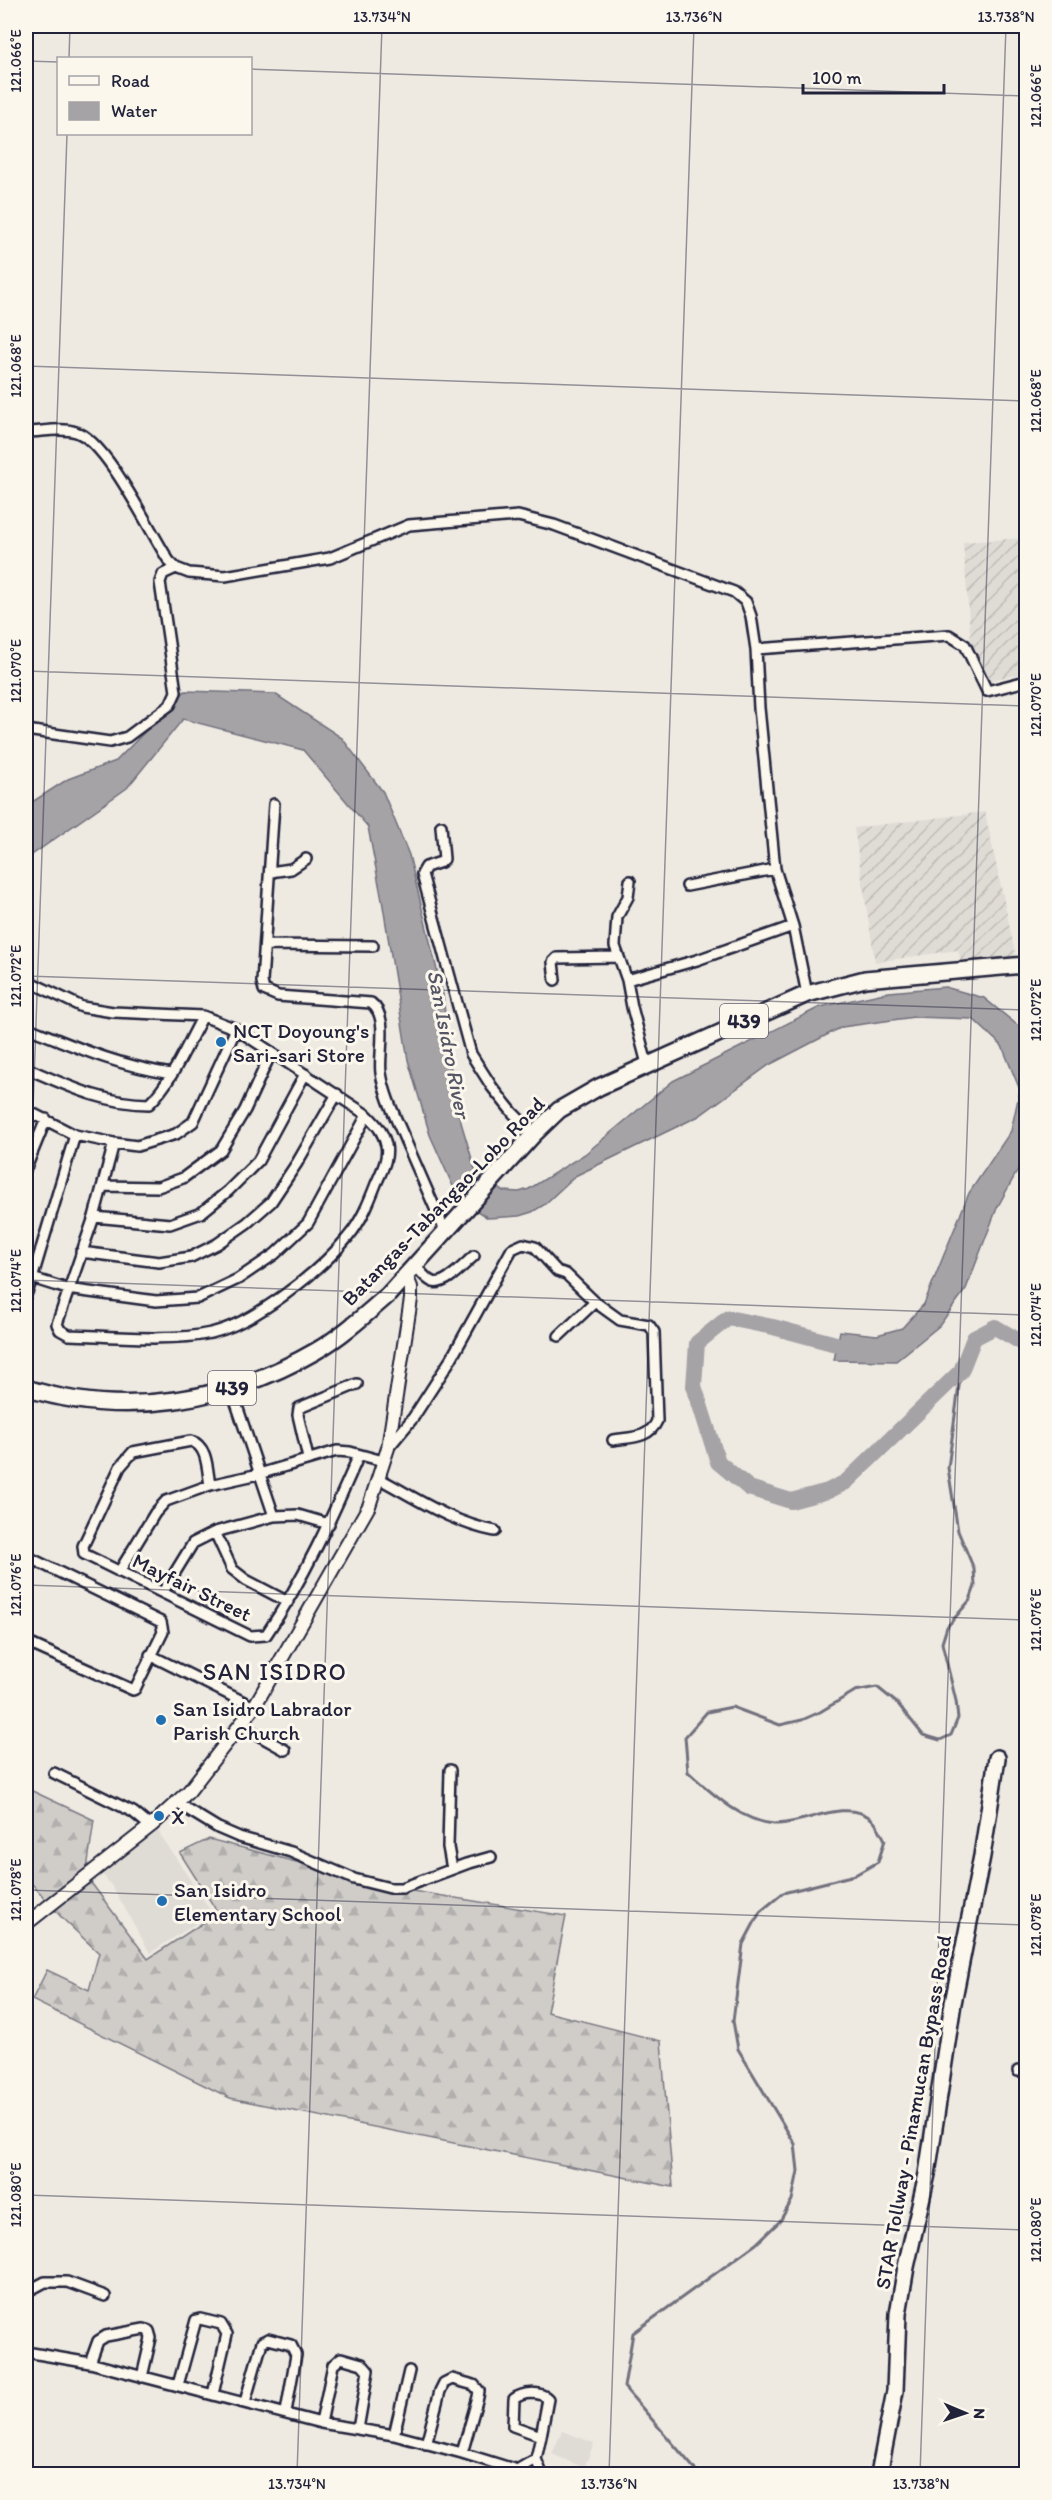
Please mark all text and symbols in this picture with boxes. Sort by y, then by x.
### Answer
text: 13.734°N [353,8,411,26]
text: 13.736°N [666,8,722,26]
text: 13.738°N [977,8,1035,26]
text: 121.066°E [7,29,25,93]
legend [57,57,252,135]
scale bar [803,57,944,95]
text: 121.066°E [1027,64,1045,128]
text: 100 m [812,67,862,89]
text: Road [111,70,150,92]
text: Water [111,100,157,122]
text: 121.068°E [7,334,25,398]
text: 121.068°E [1027,369,1045,433]
text: 121.070°E [7,639,25,703]
text: 121.070°E [1027,673,1045,737]
text: 121.072°E [7,945,25,1007]
water label: San Isidro River [421,968,477,1122]
text: 121.072°E [1027,979,1045,1041]
road number: 439 [720,1004,768,1038]
place label: NCT Doyoung's Sari-sari Store [233,1018,369,1067]
marker: NCT Doyoung's Sari-sari Store [214,1035,228,1049]
street label: Batangas-Tabangao-Lobo Road [336,1091,550,1311]
text: 121.074°E [7,1249,25,1313]
text: 121.074°E [1027,1283,1045,1347]
road number: 439 [208,1371,256,1405]
street label: Mayfair Street [128,1547,256,1627]
text: 121.076°E [7,1554,25,1616]
text: 121.076°E [1027,1589,1045,1651]
district label: SAN ISIDRO [203,1657,347,1686]
place label: San Isidro Labrador Parish Church [173,1696,351,1745]
marker: San Isidro Labrador Parish Church [154,1713,168,1727]
place label: X [171,1804,185,1829]
marker: X [152,1809,166,1823]
text: 121.078°E [7,1858,25,1922]
place label: San Isidro Elementary School [174,1877,342,1926]
text: 121.078°E [1027,1893,1045,1957]
marker: San Isidro Elementary School [155,1894,169,1908]
street label: STAR Tollway - Pinamucan Bypass Road [869,1932,957,2291]
text: 121.080°E [7,2163,25,2227]
text: 121.080°E [1027,2198,1045,2262]
north arrow [935,2383,995,2443]
text: N [970,2408,989,2419]
text: 13.734°N [268,2475,326,2493]
text: 13.736°N [581,2475,637,2493]
text: 13.738°N [892,2475,950,2493]

